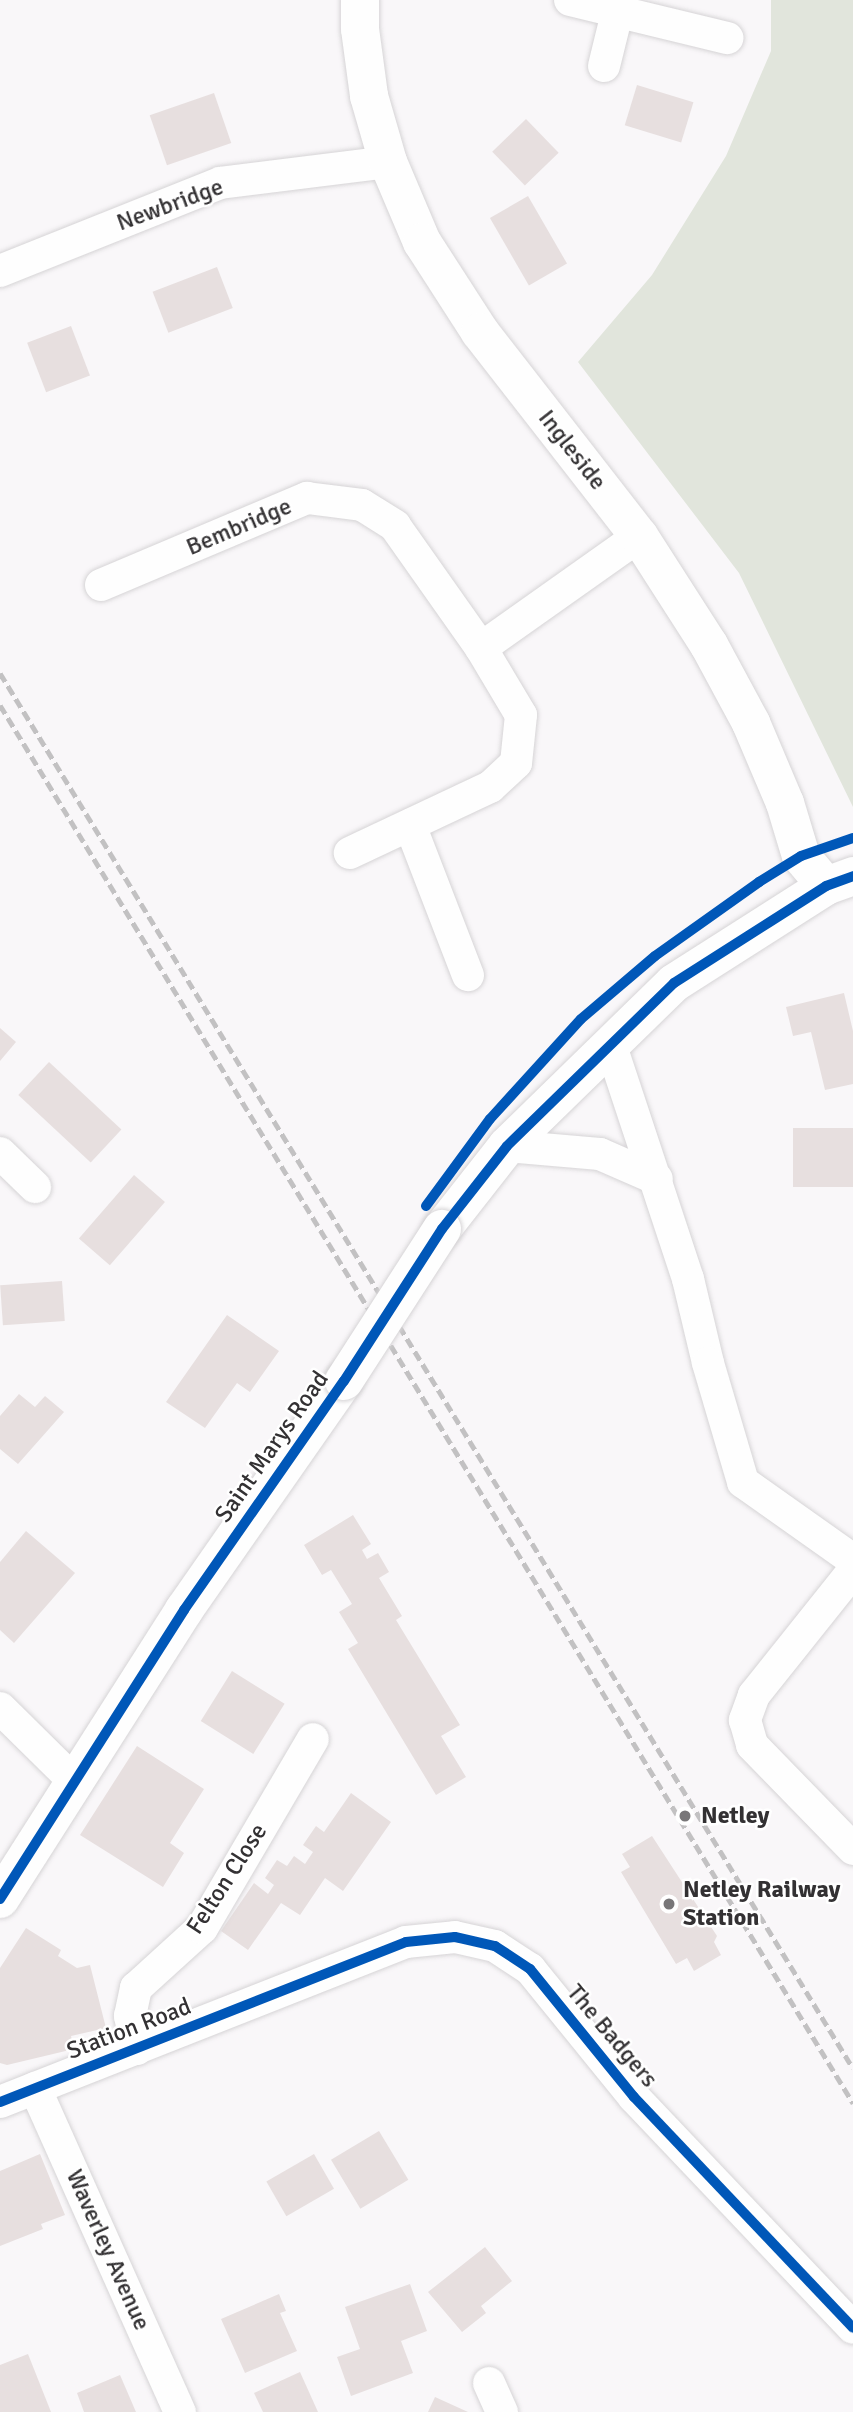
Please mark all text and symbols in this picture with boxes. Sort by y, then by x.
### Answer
street label: Newbridge [113,172,227,238]
street label: Ingleside [532,404,612,496]
street label: Bembridge [182,492,296,562]
street label: Saint Marys Road [209,1366,335,1528]
place label: Netley [701,1802,770,1830]
marker: Netley [675,1806,695,1826]
street label: Felton Close [181,1818,273,1940]
place label: Netley Railway Station [683,1876,840,1932]
marker: Netley Railway Station [661,1896,677,1912]
street label: The Badgers [561,1979,663,2093]
street label: Station Road [63,1992,195,2066]
street label: Waverley Avenue [60,2165,156,2335]

